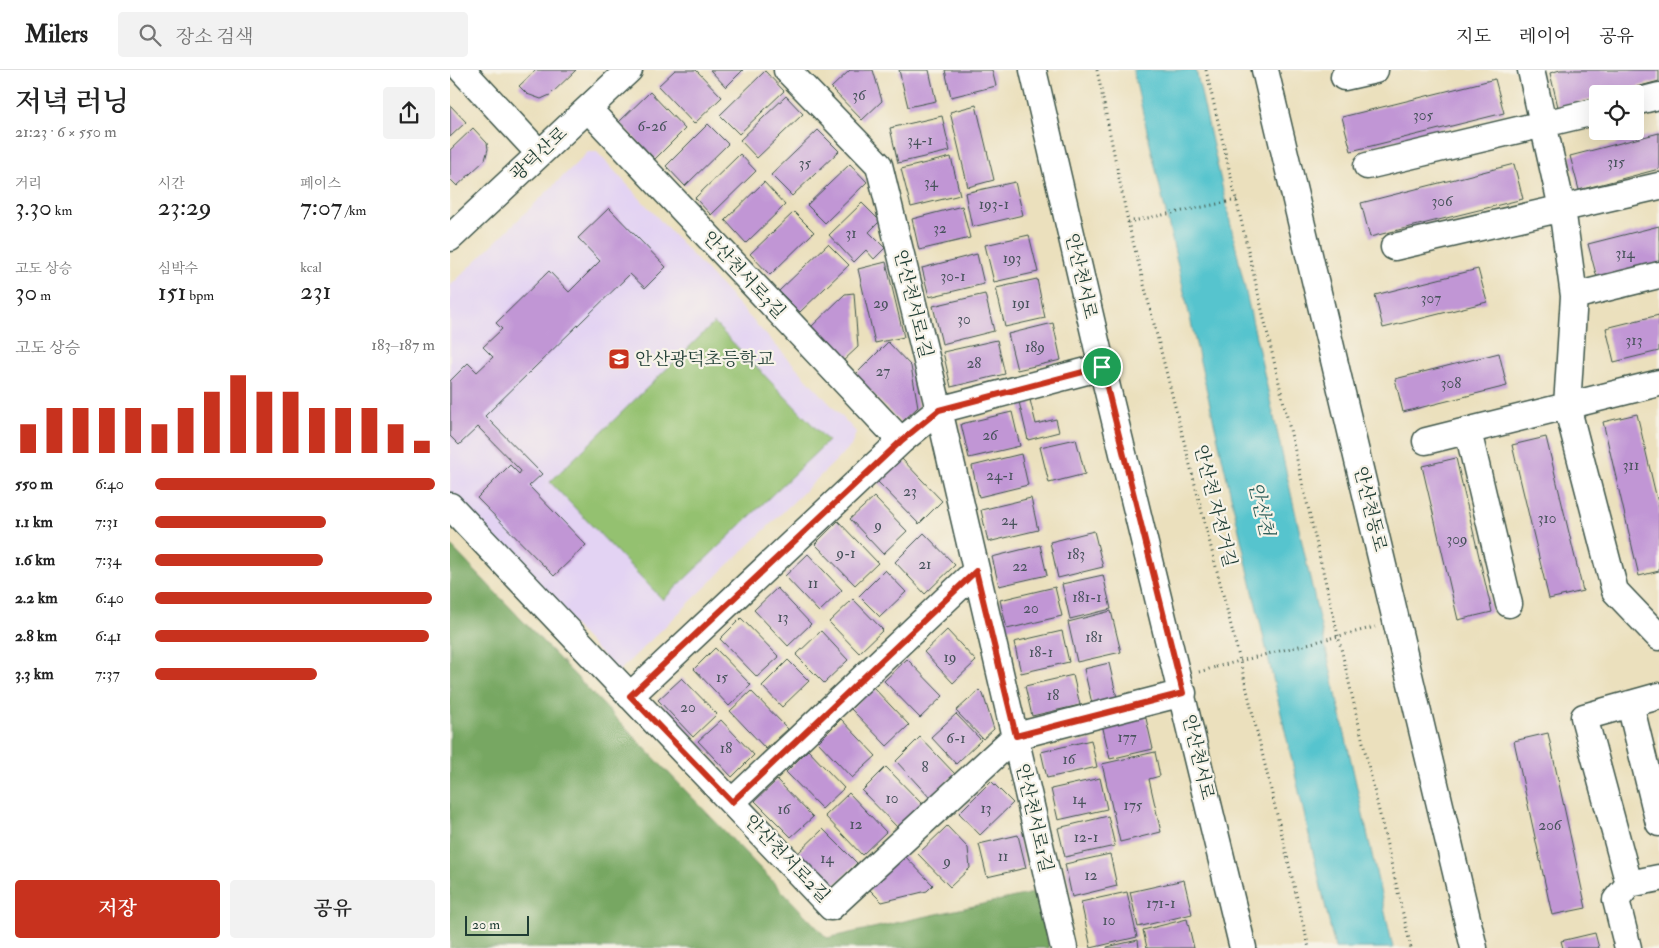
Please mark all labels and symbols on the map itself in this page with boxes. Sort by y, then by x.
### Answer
house number: 36 [852,86,867,105]
house number: 305 [1413,106,1433,125]
house number: 6-26 [637,117,668,136]
street label: 광덕산로 [506,122,572,186]
house number: 34-1 [907,131,933,150]
house number: 315 [1607,153,1625,172]
house number: 35 [799,154,812,173]
house number: 34 [924,173,939,192]
house number: 306 [1431,192,1454,211]
house number: 193-1 [979,195,1009,214]
house number: 32 [933,219,947,238]
house number: 31 [845,224,857,243]
street label: 안산천서로3길 [698,226,790,324]
street label: 안산천서로 [1060,231,1102,321]
house number: 314 [1615,244,1636,263]
street label: 안산천서로1길 [888,247,938,361]
house number: 193 [1003,249,1021,268]
house number: 30-1 [940,267,966,286]
house number: 307 [1421,289,1441,308]
house number: 29 [873,294,889,313]
house number: 191 [1012,294,1030,313]
house number: 30 [957,310,971,329]
house number: 313 [1626,331,1642,350]
house number: 189 [1025,338,1045,357]
pin [1081,346,1123,388]
school or university icon: 안산광덕초등학교 [607,347,631,371]
place label: 안산광덕초등학교 [635,348,775,371]
house number: 28 [967,354,981,373]
house number: 27 [876,362,890,381]
house number: 308 [1441,374,1461,393]
house number: 26 [982,426,999,445]
street label: 안산천 자전거길 [1189,442,1241,570]
house number: 311 [1623,456,1639,475]
street label: 안산천동로 [1348,464,1392,554]
house number: 24-1 [986,466,1014,485]
water label: 안산천 [1243,479,1279,540]
house number: 23 [903,482,917,501]
house number: 310 [1538,509,1556,528]
house number: 24 [1001,511,1018,530]
house number: 9 [873,516,882,535]
house number: 309 [1446,530,1468,549]
house number: 9-1 [835,544,856,563]
house number: 183 [1067,545,1085,564]
house number: 21 [919,555,931,574]
house number: 22 [1012,557,1028,576]
house number: 11 [808,574,818,593]
house number: 181-1 [1072,588,1102,607]
house number: 20 [1023,599,1039,618]
house number: 13 [777,608,789,627]
house number: 181 [1085,628,1103,647]
house number: 18-1 [1029,643,1053,662]
house number: 19 [944,648,956,667]
house number: 15 [716,668,728,687]
house number: 18 [1047,686,1059,705]
house number: 20 [680,698,696,717]
street label: 안산천서로 [1177,712,1219,802]
house number: 177 [1117,728,1137,747]
house number: 6-1 [946,729,966,748]
house number: 18 [720,739,732,758]
house number: 16 [1063,750,1077,769]
house number: 8 [921,758,929,777]
street label: 안산천서로1길 [1010,761,1058,875]
house number: 10 [886,789,898,808]
house number: 14 [1072,790,1087,809]
house number: 175 [1124,796,1143,815]
house number: 13 [980,799,992,818]
house number: 16 [778,800,792,819]
street label: 안산천서로2길 [739,810,835,908]
house number: 12 [850,815,863,834]
house number: 206 [1539,816,1563,835]
house number: 12-1 [1074,828,1098,847]
house number: 11 [998,847,1008,866]
house number: 14 [820,849,835,868]
house number: 9 [942,852,951,871]
house number: 12 [1085,866,1098,885]
house number: 171-1 [1146,894,1176,913]
house number: 10 [1103,911,1115,930]
scale bar [465,913,529,936]

